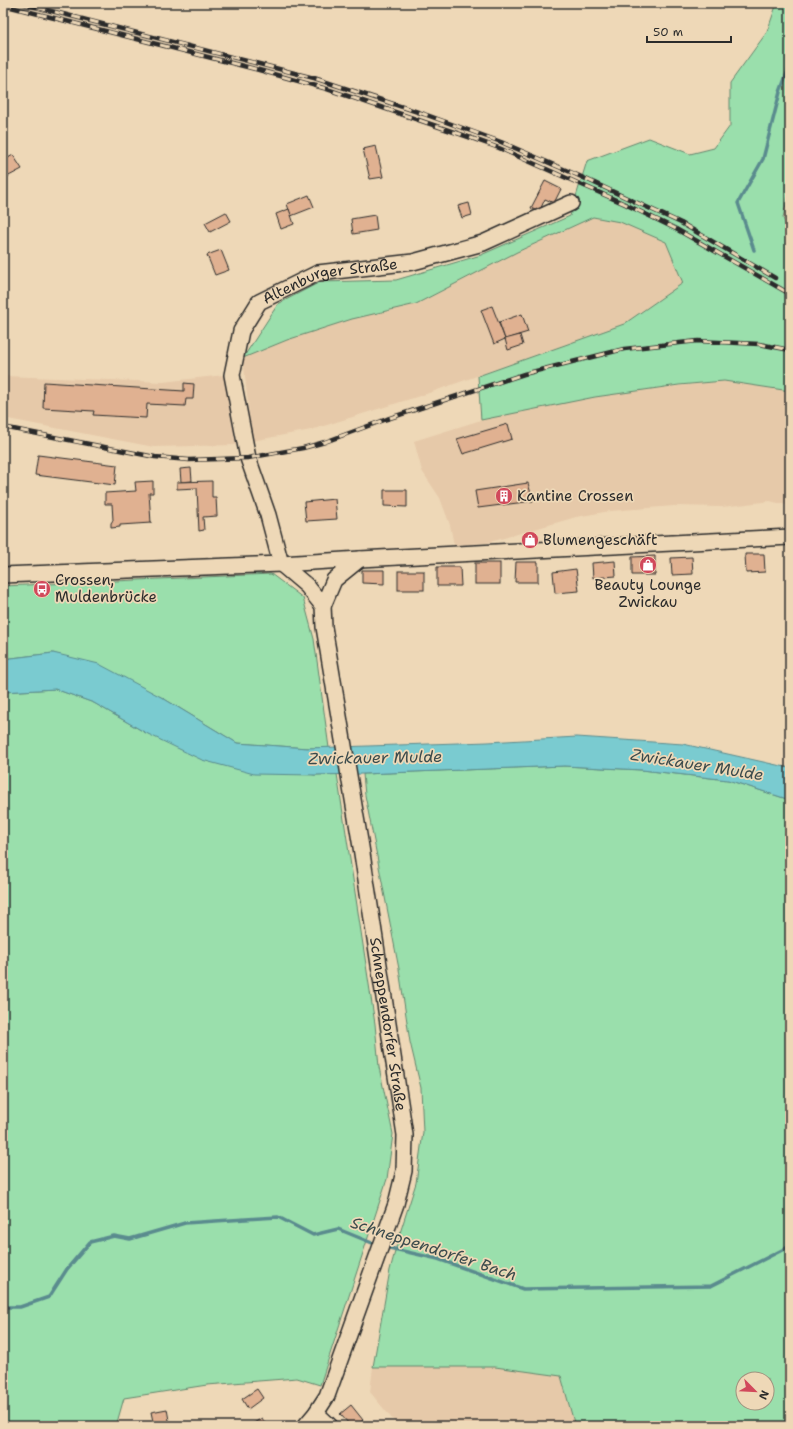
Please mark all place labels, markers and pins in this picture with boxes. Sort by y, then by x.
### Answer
building icon: Kantine Crossen [494,486,514,506]
place label: Kantine Crossen [517,486,633,506]
shop icon: Blumengeschäft [520,530,540,550]
place label: Blumengeschäft [543,530,658,550]
shop icon: Beauty Lounge Zwickau [638,555,658,575]
place label: Crossen, Muldenbrücke [55,570,157,607]
place label: Beauty Lounge Zwickau [594,575,702,612]
bus stop icon: Crossen, Muldenbrücke [32,579,52,599]

